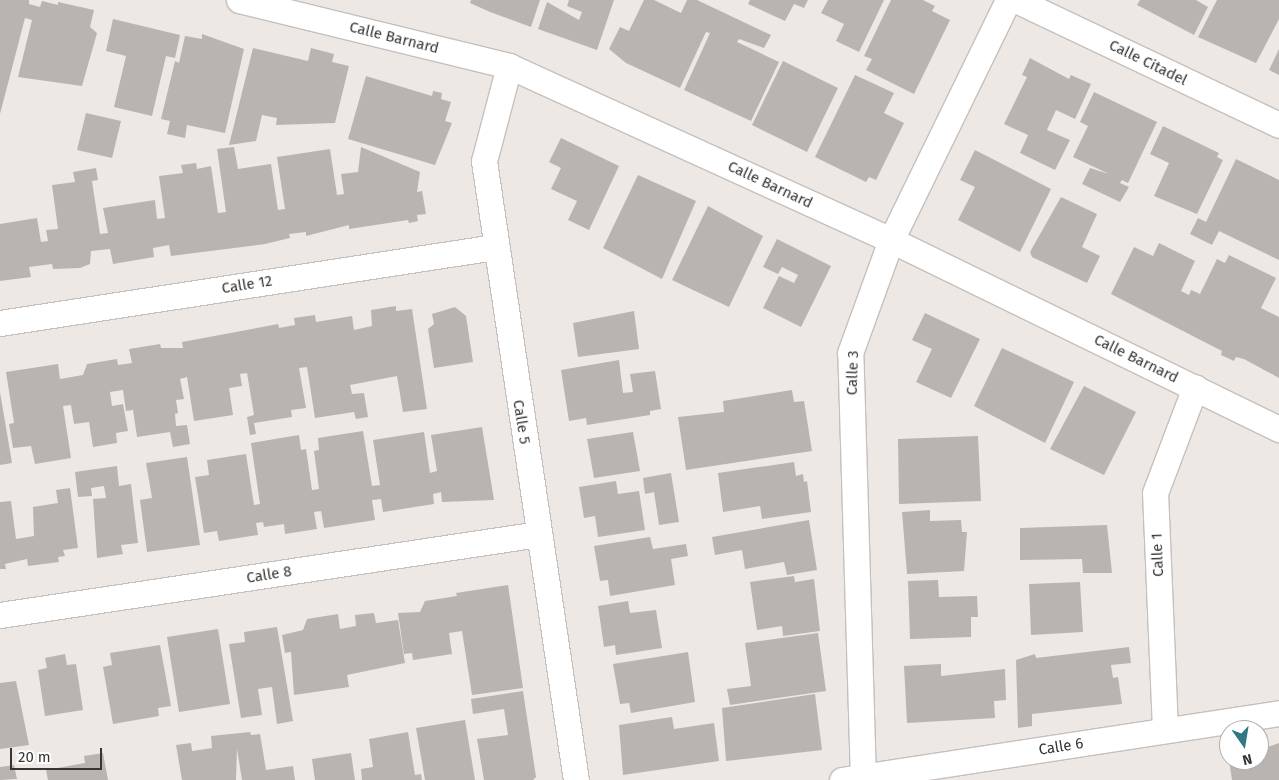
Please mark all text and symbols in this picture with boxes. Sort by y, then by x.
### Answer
street label: Calle Barnard [347,18,441,58]
street label: Calle Citadel [1106,36,1190,90]
street label: Calle Barnard [725,158,815,212]
street label: Calle 12 [220,272,274,298]
street label: Calle Barnard [1091,331,1181,387]
street label: Calle 3 [843,350,863,396]
street label: Calle 5 [509,399,533,445]
street label: Calle 1 [1148,533,1168,577]
street label: Calle 8 [245,563,293,587]
north arrow [1219,720,1269,770]
street label: Calle 6 [1037,735,1085,759]
scale bar [12,738,105,770]
text: 20 m [18,748,51,766]
text: N [1241,750,1254,768]

